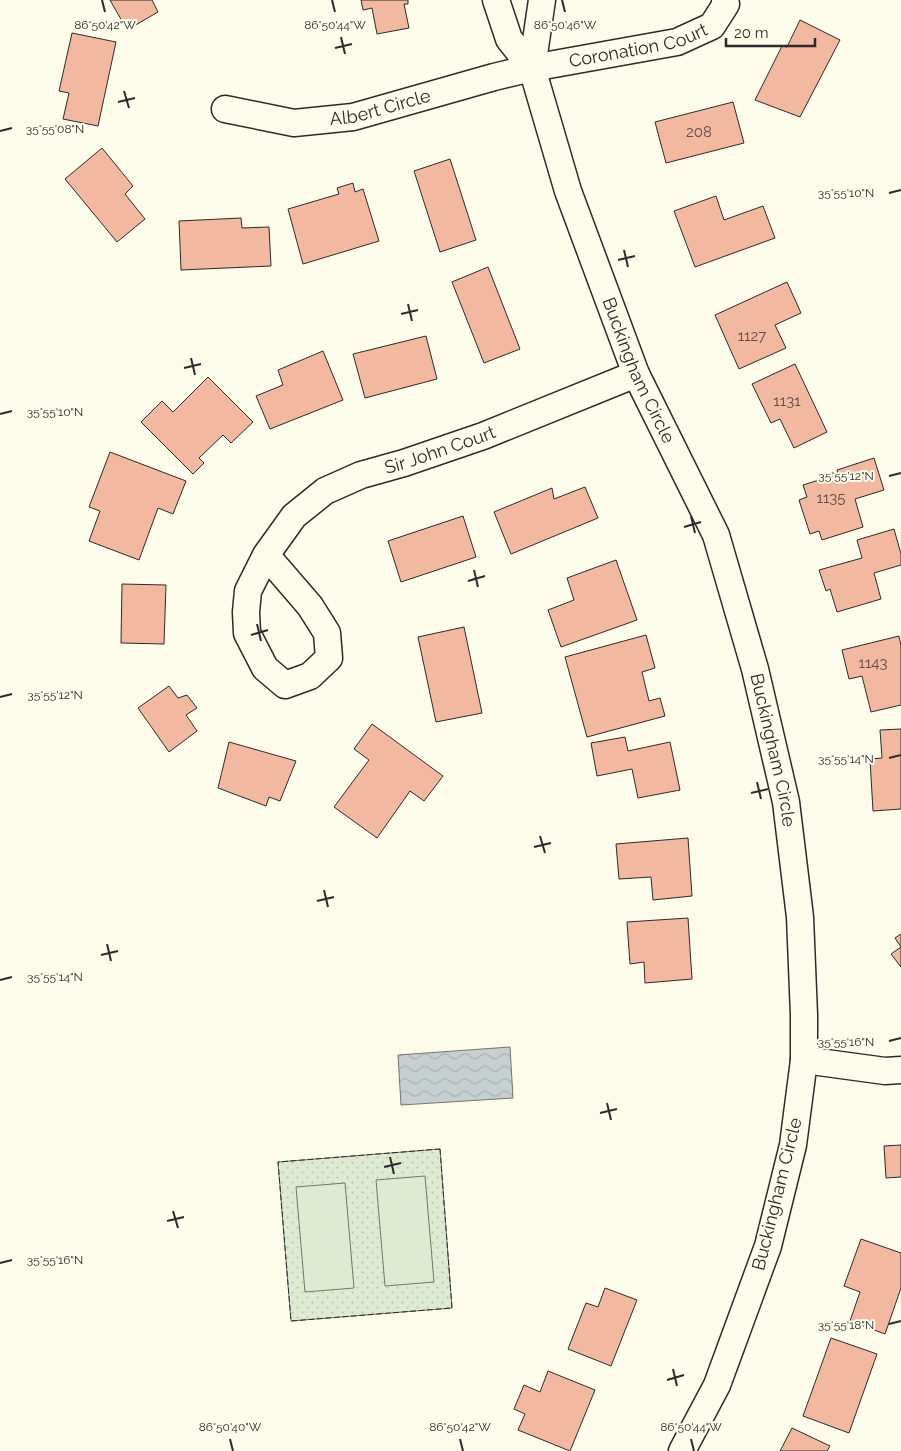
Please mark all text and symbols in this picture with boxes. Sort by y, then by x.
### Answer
scale bar [726,15,815,47]
text: 86°50'42"W [74,18,136,32]
text: 86°50'44"W [304,18,366,32]
text: 86°50'46"W [534,18,597,32]
street label: Coronation Court [567,19,711,71]
text: 20 m [734,24,769,42]
street label: Albert Circle [329,84,433,129]
text: 35°55'08"N [26,122,84,136]
house number: 208 [686,123,712,141]
text: 35°55'10"N [818,186,874,200]
street label: Buckingham Circle [598,294,680,447]
house number: 1127 [738,327,766,345]
house number: 1131 [773,392,801,410]
text: 35°55'10"N [27,405,83,419]
street label: Sir John Court [382,421,498,478]
text: 35°55'12"N [818,469,874,483]
house number: 1135 [816,489,846,507]
house number: 1143 [858,654,888,672]
street label: Buckingham Circle [746,671,800,828]
text: 35°55'12"N [27,688,83,702]
text: 35°55'14"N [818,752,874,766]
text: 35°55'14"N [27,970,83,984]
text: 35°55'16"N [818,1035,874,1049]
street label: Buckingham Circle [747,1115,806,1272]
text: 35°55'16"N [27,1253,83,1267]
text: 35°55'18"N [818,1318,874,1332]
text: 86°50'40"W [199,1420,262,1434]
text: 86°50'42"W [429,1420,491,1434]
text: 86°50'44"W [660,1420,722,1434]

